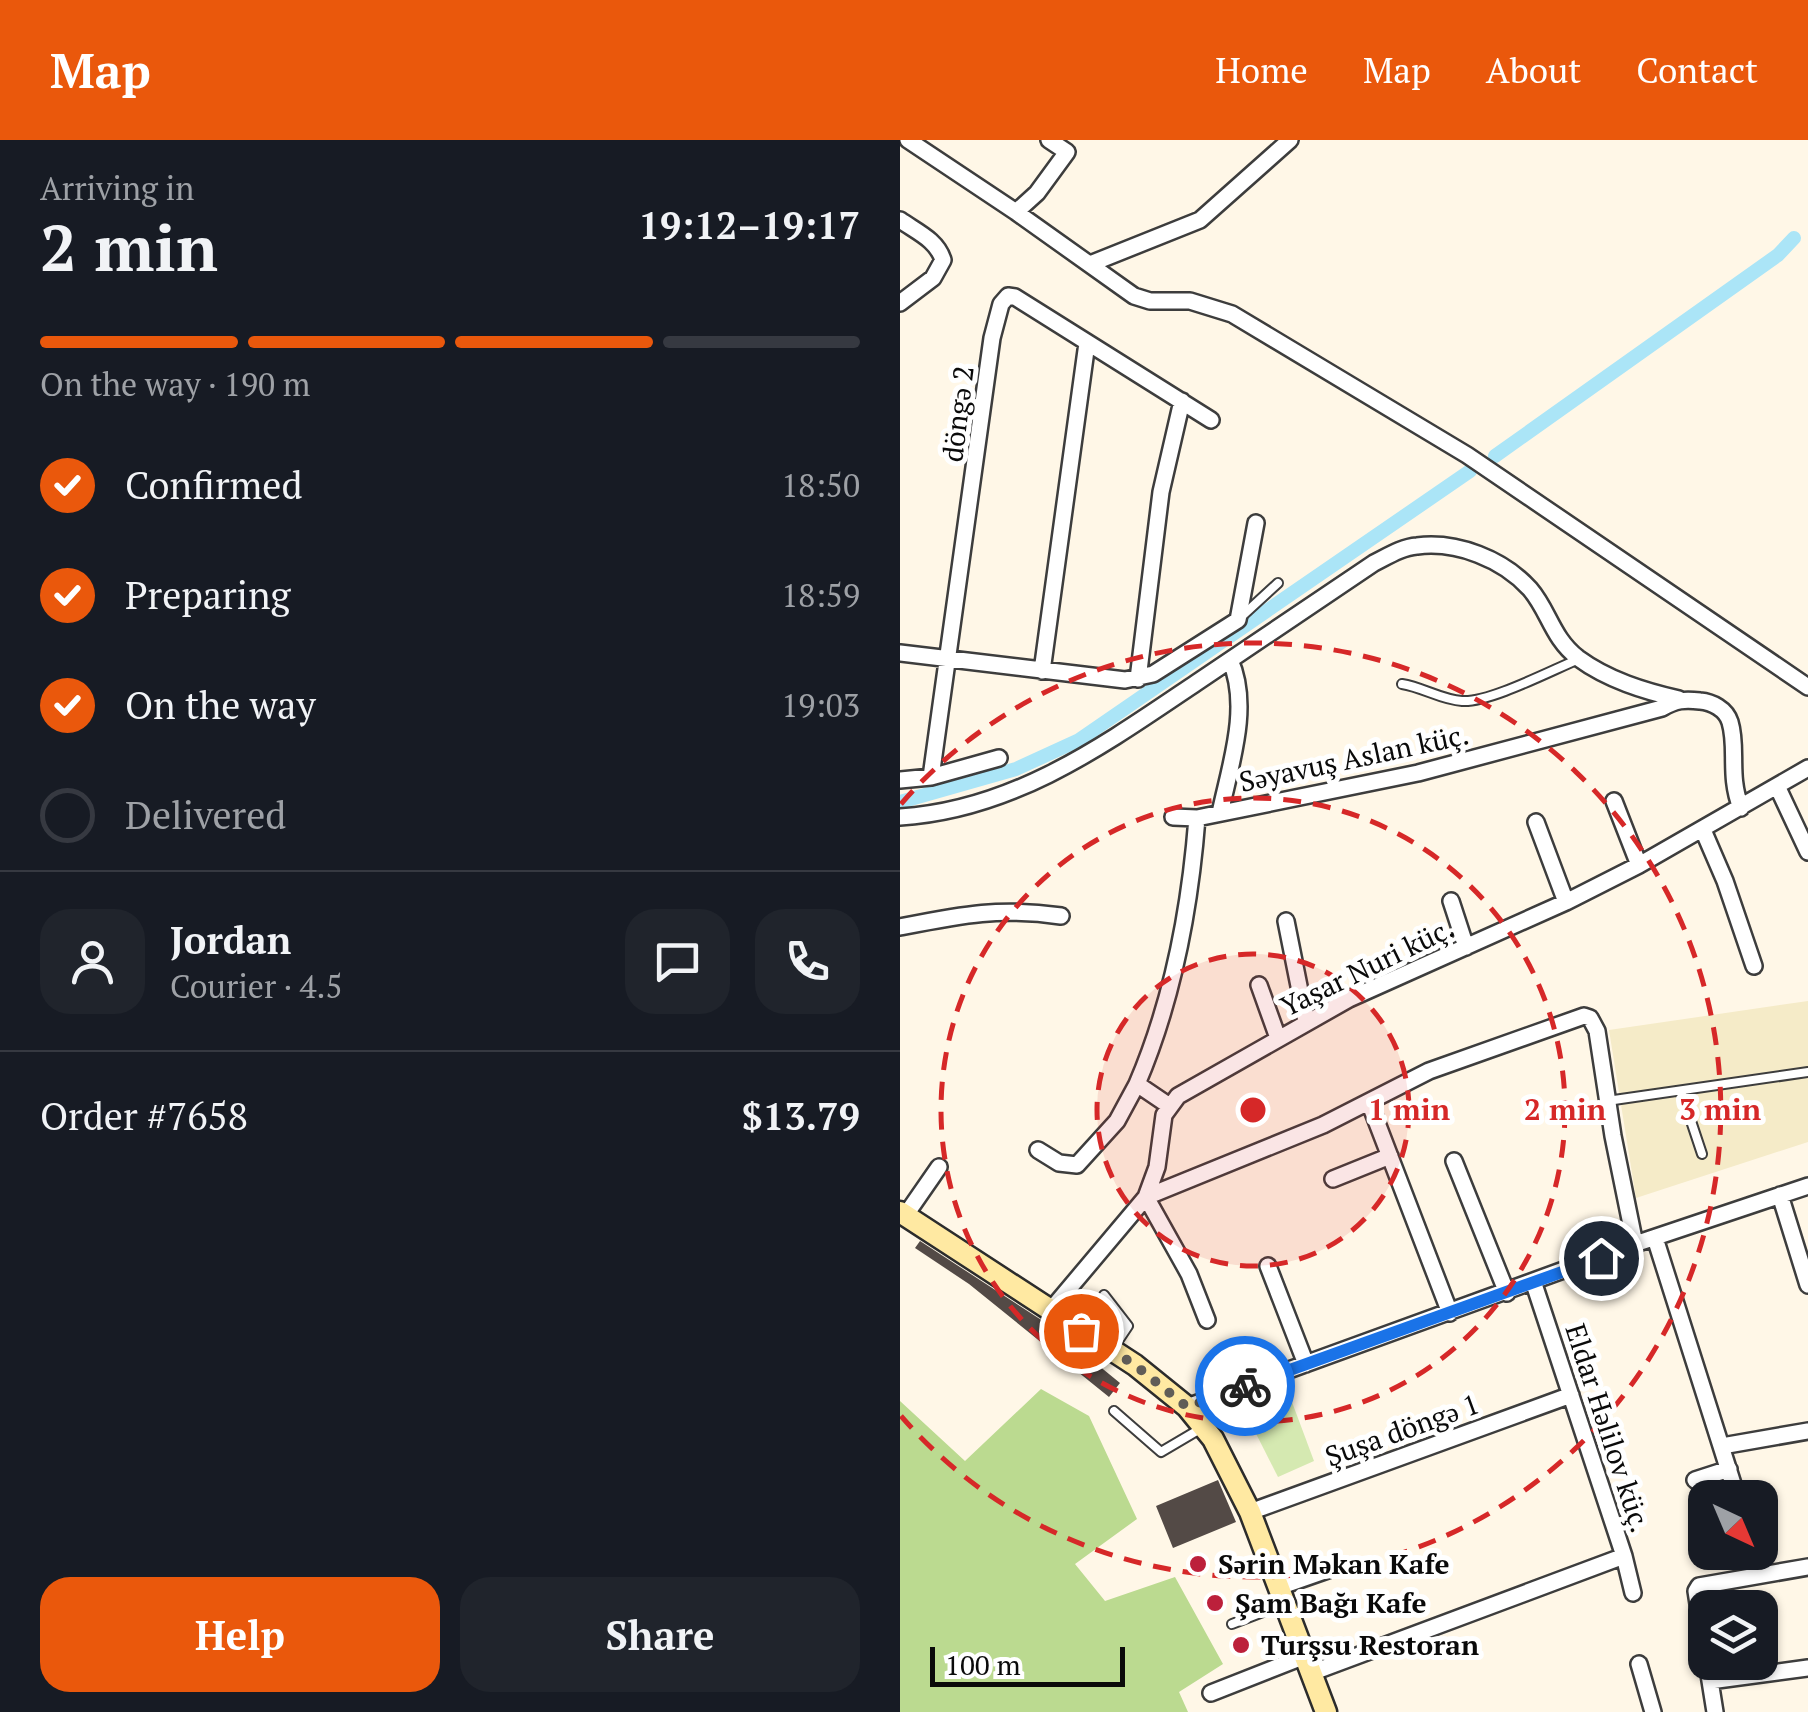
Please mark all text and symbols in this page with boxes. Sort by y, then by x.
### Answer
text: Map [50,38,151,102]
text: Home [1215,47,1308,93]
text: Map [1363,47,1431,93]
text: About [1486,47,1581,93]
text: Contact [1636,47,1758,93]
text: Arriving in [40,167,194,209]
text: 19:12–19:17 [638,200,860,250]
text: 2 min [40,203,218,290]
text: On the way · 190 m [40,363,310,405]
street label: döngə 2 [933,364,982,464]
icon: check [40,458,95,513]
text: Confirmed [125,460,303,510]
text: 18:50 [781,464,860,506]
icon: check [40,568,95,623]
text: Preparing [125,570,291,620]
text: 18:59 [781,574,860,616]
icon: check [40,678,95,733]
text: On the way [125,680,316,730]
text: 19:03 [781,684,860,726]
street label: Səyavuş Aslan küç. [1236,715,1472,800]
text: Delivered [125,790,286,840]
button: person [40,909,145,1014]
button: chat [625,909,730,1014]
button: phone [755,909,860,1014]
street label: Yaşar Nuri küç. [1274,909,1459,1024]
text: Jordan [170,915,291,965]
text: Courier · 4.5 [170,965,342,1007]
text: 1 min [1368,1089,1450,1129]
text: 2 min [1524,1089,1606,1129]
text: 3 min [1679,1089,1761,1129]
text: Order #7658 [40,1091,248,1141]
text: $13.79 [741,1091,860,1141]
centre of rings [1235,1092,1271,1128]
pin [1559,1216,1644,1301]
icon: home [1574,1231,1629,1286]
pin [1039,1289,1124,1374]
icon: bag [1054,1304,1109,1359]
street label: Eldar Həlilov küç. [1557,1319,1660,1537]
courier [1195,1336,1295,1436]
icon: bike [1218,1359,1273,1414]
street label: Şuşa döngə 1 [1320,1385,1484,1474]
north arrow [1688,1480,1778,1570]
map controls [1688,1480,1778,1680]
place label: Sərin Məkan Kafe [1218,1545,1450,1582]
marker: Sərin Məkan Kafe [1187,1553,1209,1575]
button: Help [40,1577,440,1692]
button: Share [460,1577,860,1692]
place label: Şam Bağı Kafe [1235,1584,1427,1621]
button: layers [1688,1590,1778,1680]
marker: Şam Bağı Kafe [1204,1592,1226,1614]
place label: Turşsu Restoran [1261,1626,1479,1663]
marker: Turşsu Restoran [1230,1634,1252,1656]
scale bar [930,1642,1125,1686]
text: 100 m [945,1646,1021,1683]

